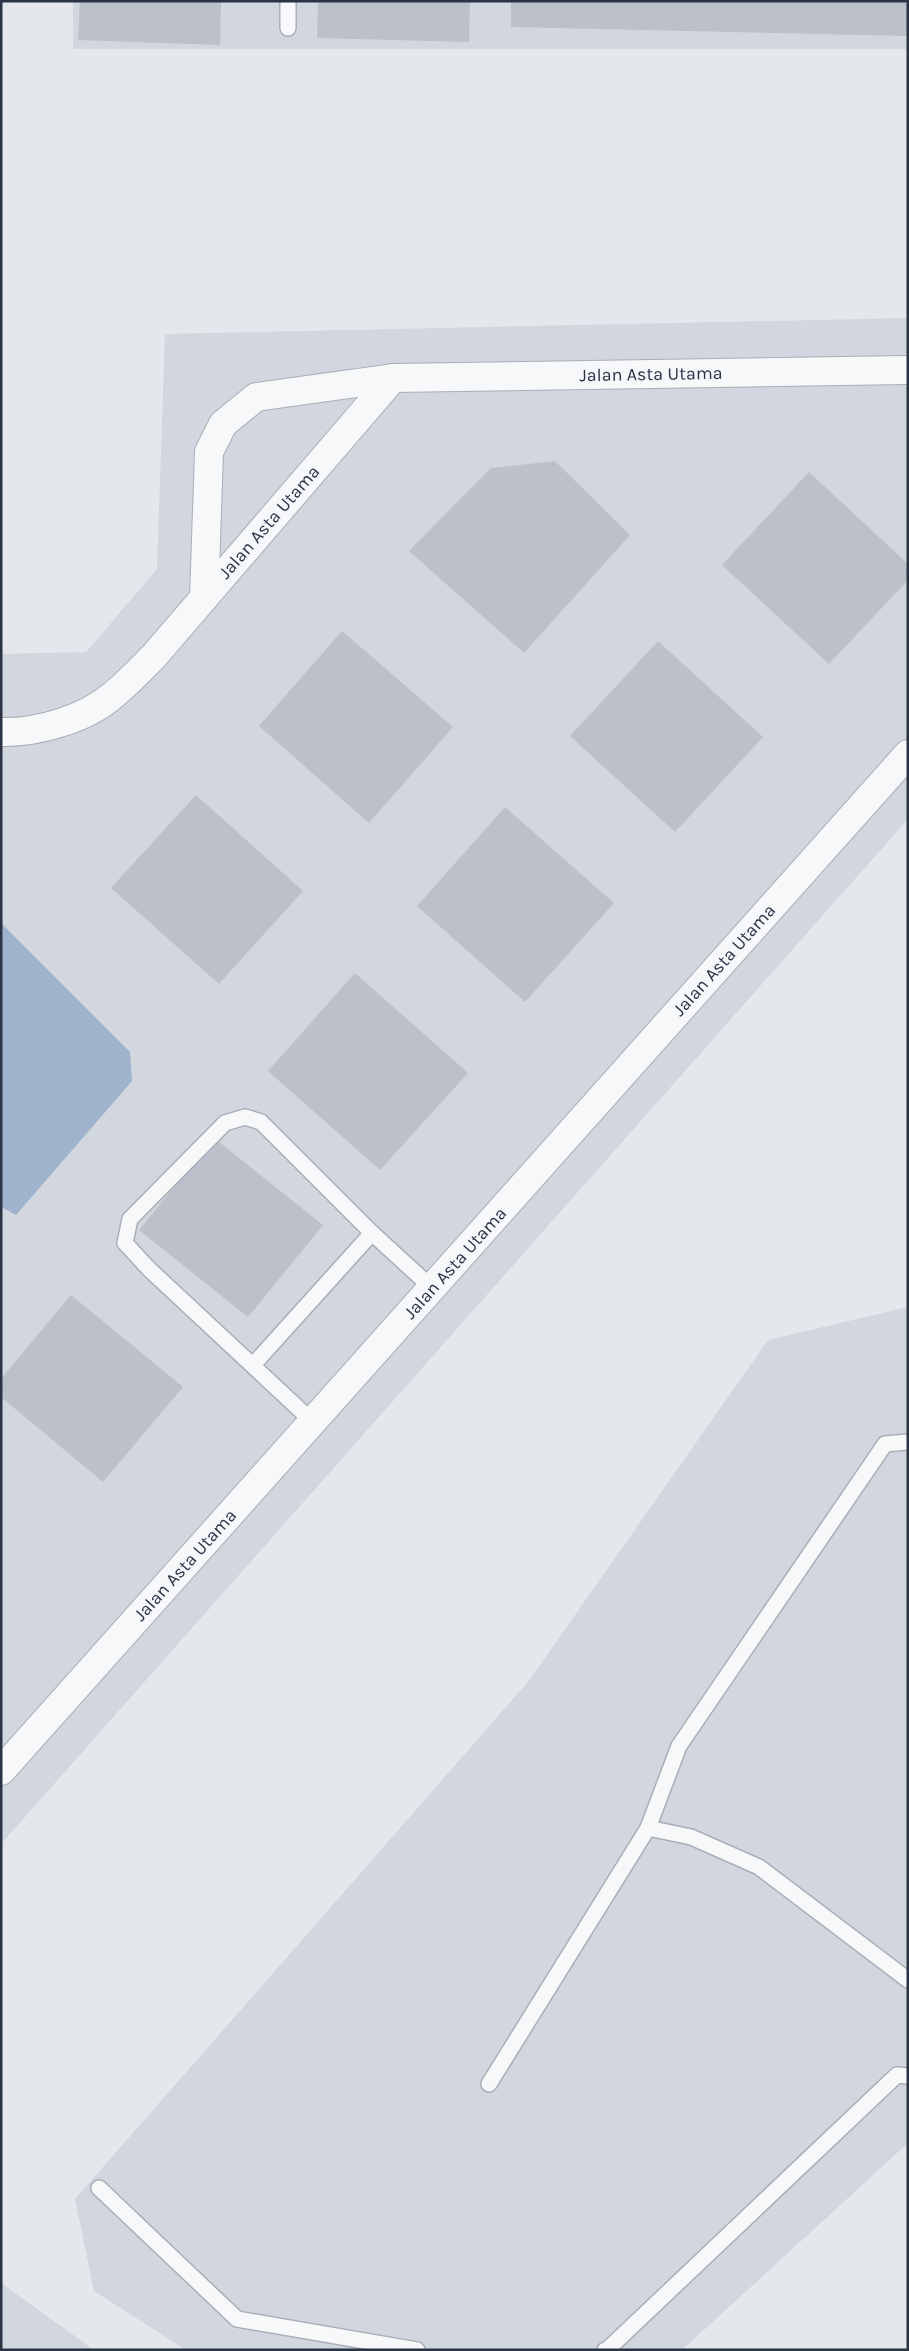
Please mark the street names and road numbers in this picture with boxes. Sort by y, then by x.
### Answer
street label: Jalan Asta Utama [579,362,723,386]
street label: Jalan Asta Utama [214,461,324,583]
street label: Jalan Asta Utama [668,899,780,1021]
street label: Jalan Asta Utama [399,1202,511,1324]
street label: Jalan Asta Utama [129,1504,241,1626]

